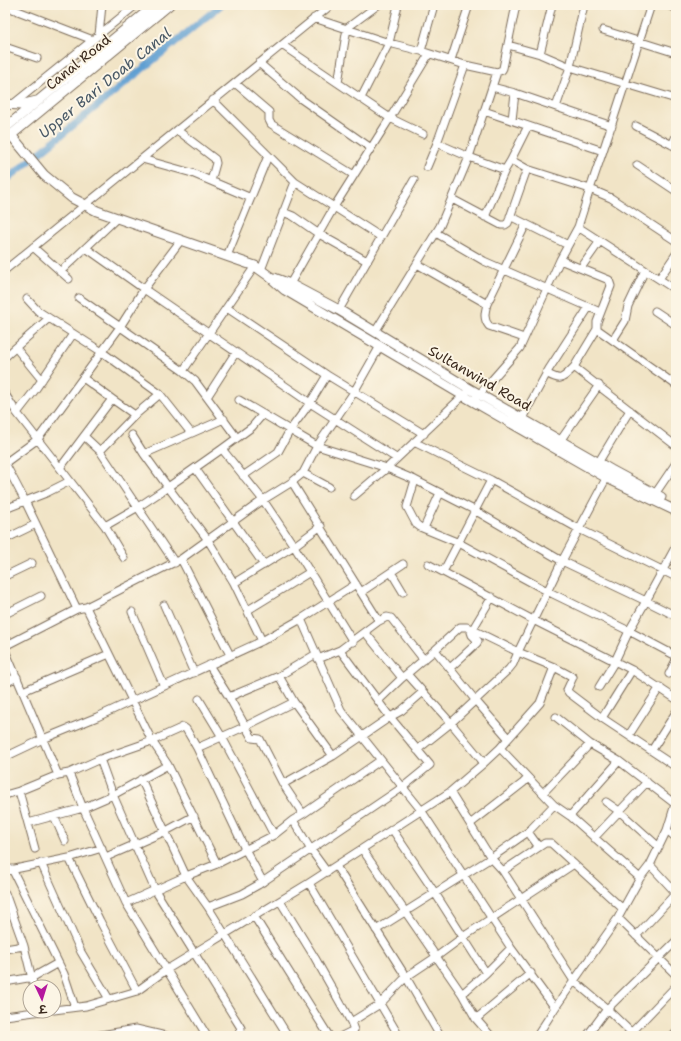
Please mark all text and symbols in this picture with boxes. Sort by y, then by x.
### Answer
water label: Upper Bari Doab Canal [34,23,176,143]
street label: Canal Road [42,30,114,94]
street label: Sultanwind Road [425,341,535,415]
north arrow [22,979,62,1019]
text: उ [37,1001,48,1016]

